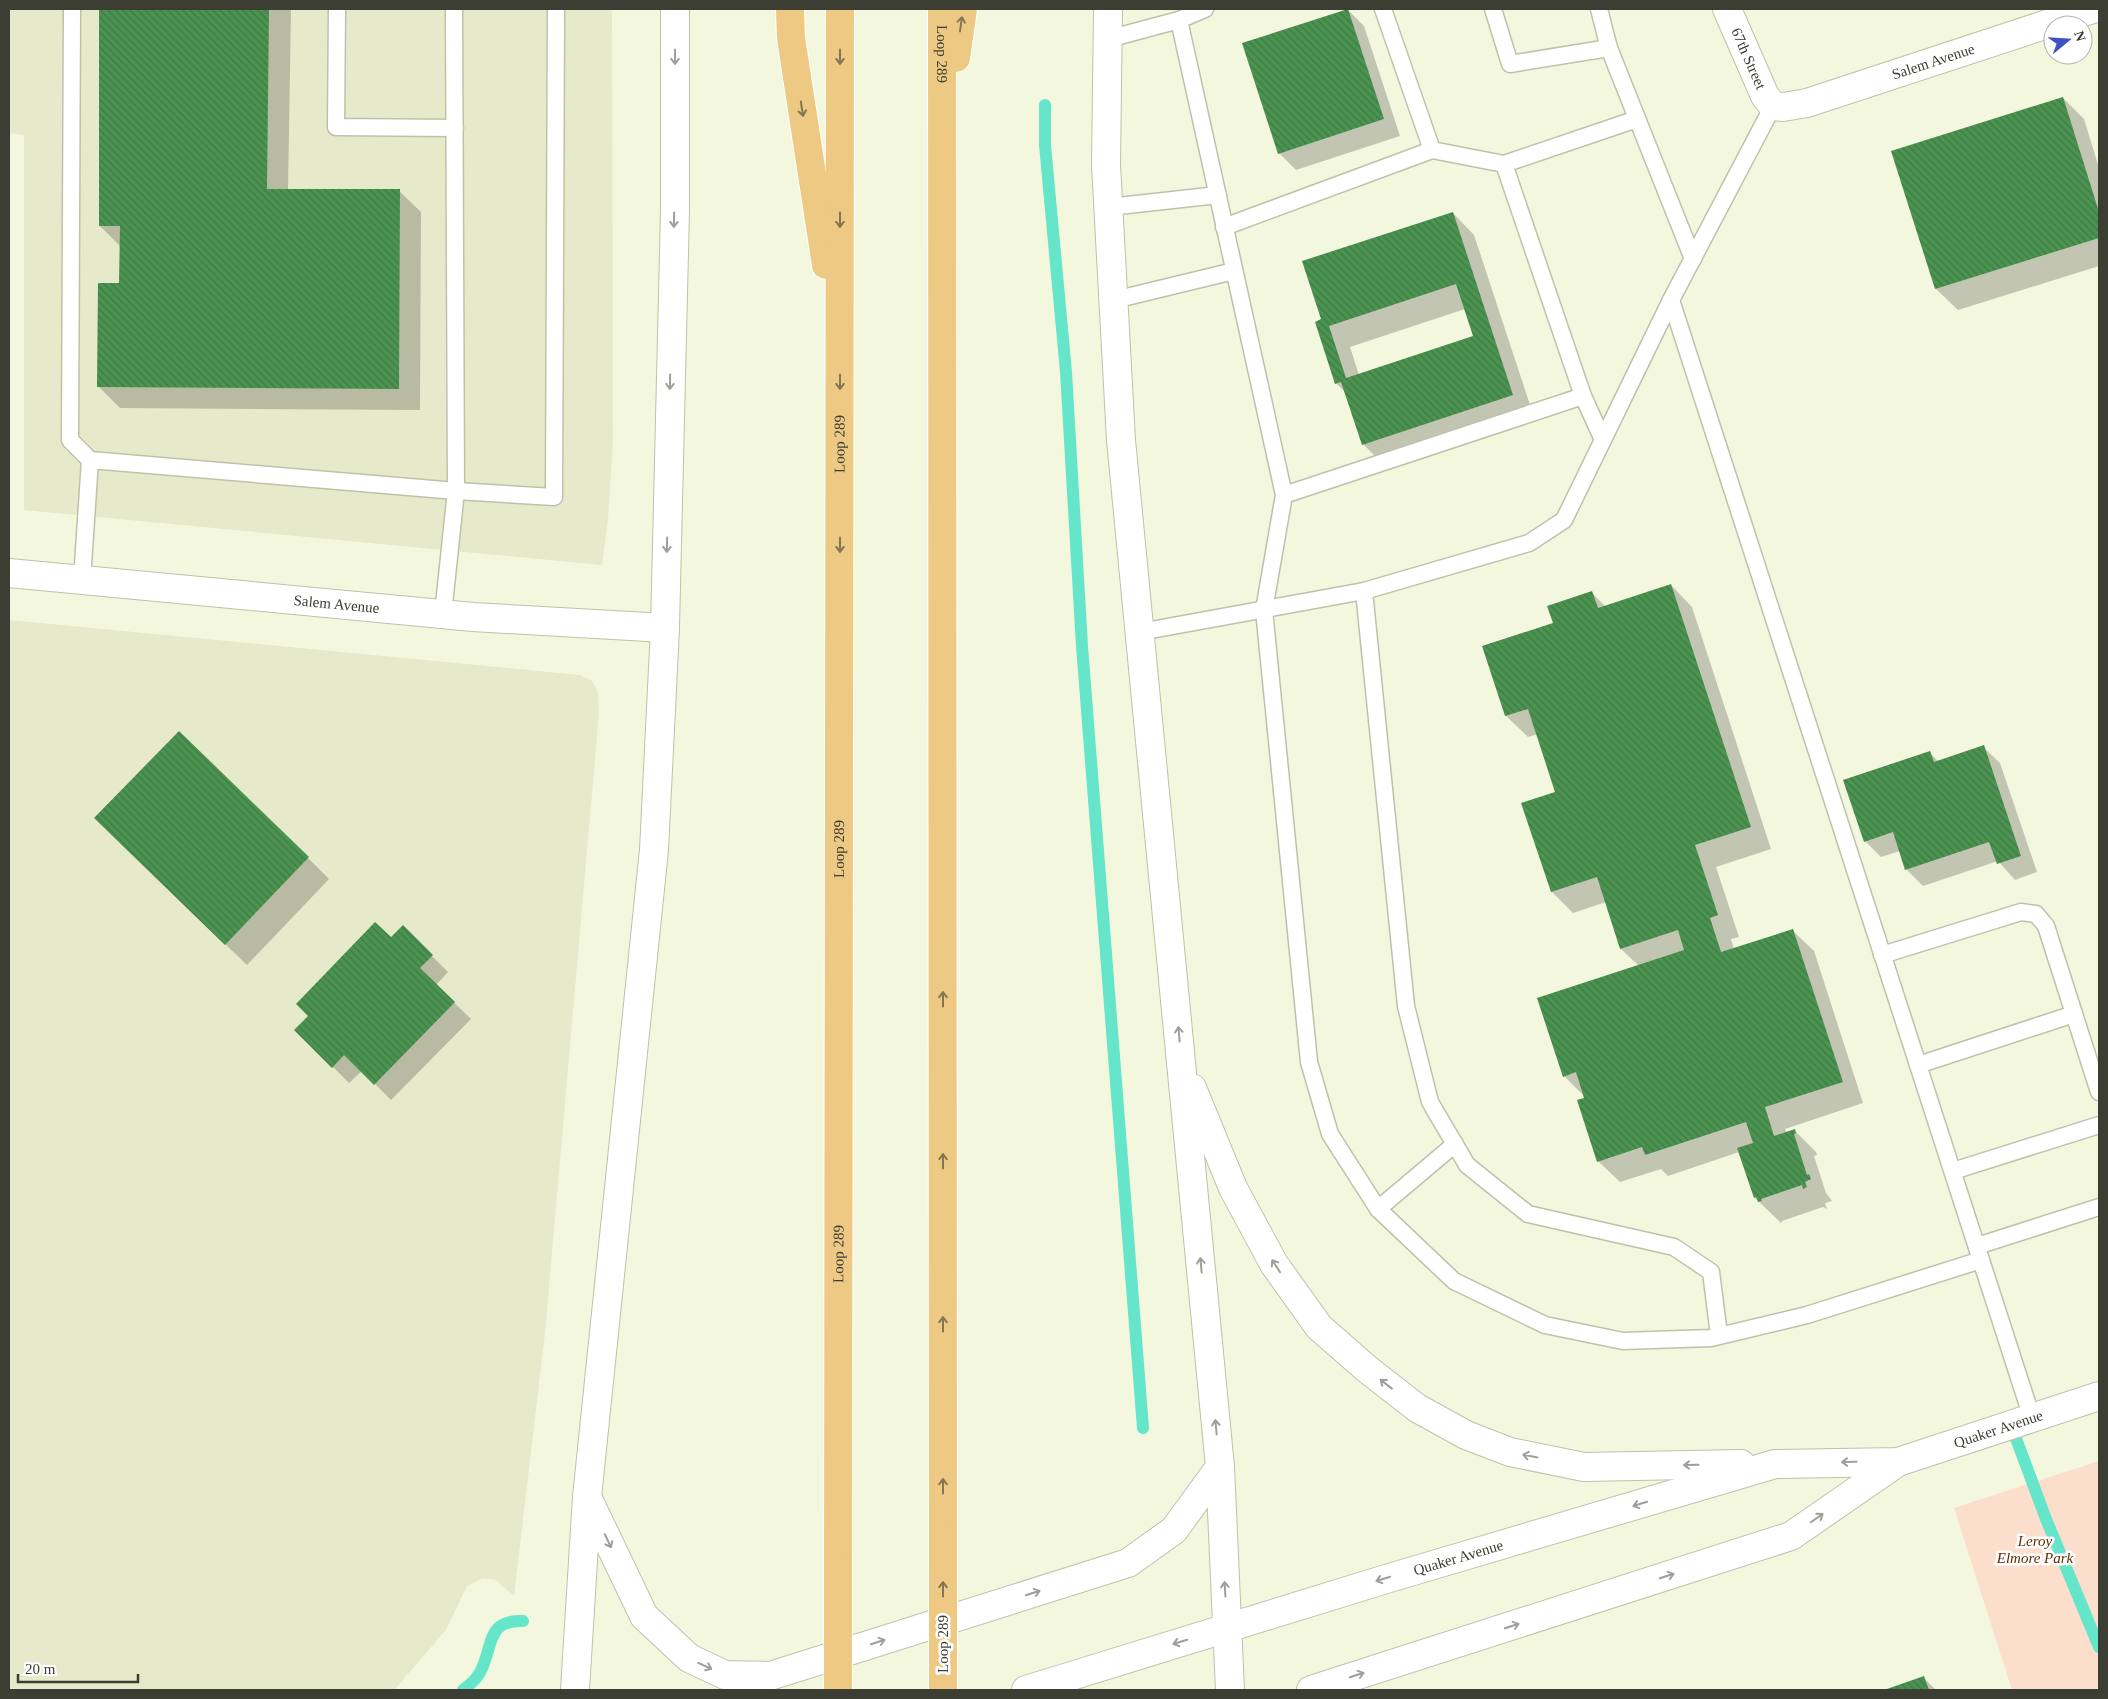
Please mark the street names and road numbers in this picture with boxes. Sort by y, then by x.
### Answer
street label: Loop 289 [934,25,950,83]
street label: 67th Street [1728,25,1769,92]
street label: Salem Avenue [1890,40,1977,83]
street label: Loop 289 [831,415,847,473]
street label: Salem Avenue [293,592,380,616]
street label: Loop 289 [831,820,847,878]
street label: Loop 289 [830,1225,846,1283]
street label: Quaker Avenue [1952,1407,2045,1451]
street label: Quaker Avenue [1411,1537,1505,1578]
street label: Loop 289 [935,1615,951,1673]

